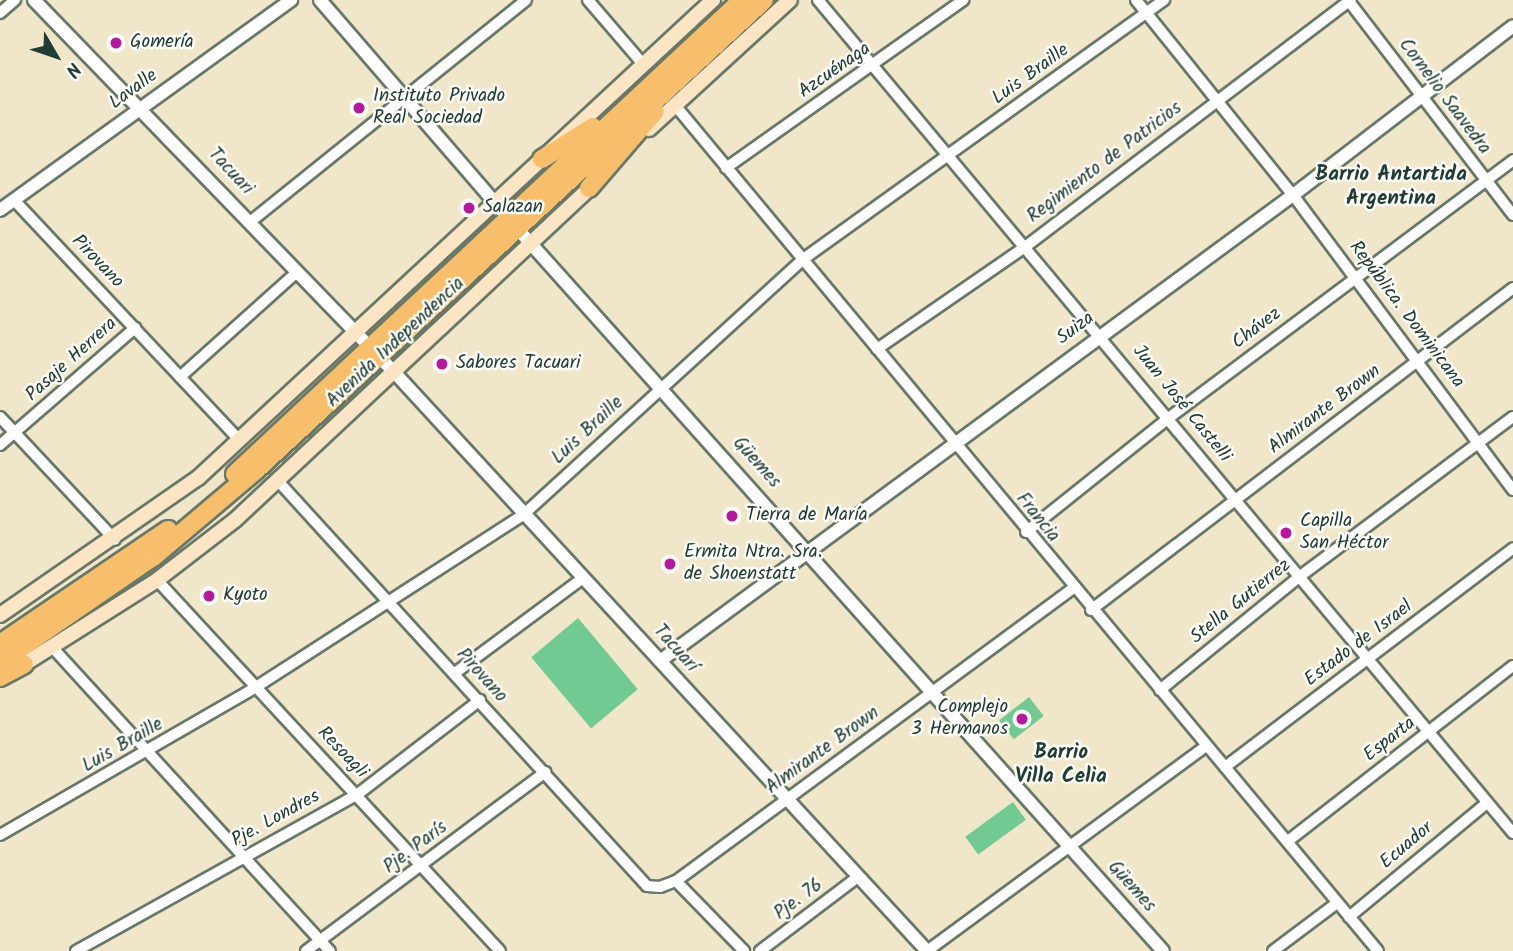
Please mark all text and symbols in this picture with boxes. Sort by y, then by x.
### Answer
north arrow [21,21,91,91]
place label: Gomería [130,32,194,54]
street label: Cornelio Saavedra [1393,34,1495,160]
marker: Gomería [108,35,124,51]
street label: Azcuénaga [795,38,875,104]
street label: Luis Braille [988,39,1074,111]
text: N [57,55,88,83]
street label: Lavalle [105,65,163,115]
place label: Instituto Privado Real Sociedad [373,86,505,130]
street label: Regimiento de Patricios [1023,97,1187,229]
marker: Instituto Privado Real Sociedad [351,100,367,116]
street label: Tacuari [202,144,258,200]
district label: Barrio Antartida Argentina [1315,162,1467,212]
place label: Salazan [483,197,543,219]
marker: Salazan [461,200,477,216]
street label: Pirovano [66,231,128,293]
street label: República. Dominicana [1343,237,1469,393]
street label: Avenida Independencia [322,273,470,413]
street label: Chávez [1228,303,1286,355]
street label: Suiza [1053,308,1099,350]
street label: Pasaje Herrera [22,313,122,407]
street label: Juan José Castelli [1127,341,1235,467]
place label: Sabores Tacuari [456,353,581,375]
marker: Sabores Tacuari [434,356,450,372]
street label: Almirante Brown [1264,360,1386,460]
street label: Luis Braille [548,392,628,470]
street label: Güemes [727,433,785,493]
street label: Francia [1010,489,1064,547]
place label: Tierra de María [746,505,868,527]
marker: Tierra de María [724,508,740,524]
place label: Capilla San Héctor [1300,511,1389,555]
marker: Capilla San Héctor [1278,525,1294,541]
place label: Ermita Ntra. Sra. de Shoenstatt [684,542,822,586]
street label: Stella Gutierrez [1186,555,1296,649]
marker: Ermita Ntra. Sra. de Shoenstatt [662,556,678,572]
place label: Kyoto [223,585,268,607]
marker: Kyoto [201,588,217,604]
street label: Estado de Israel [1301,596,1417,692]
street label: Tacuarí [648,620,702,678]
street label: Pirovano [451,644,511,708]
place label: Complejo 3 Hermanos [911,697,1008,741]
street label: Almirante Brown [762,702,884,800]
marker: Complejo 3 Hermanos [1014,711,1030,727]
street label: Esparta [1359,713,1421,767]
street label: Luis Braille [79,714,167,778]
street label: Resoagli [312,722,372,784]
district label: Barrio Villa Celia [1015,740,1107,790]
street label: Pje. Londres [228,785,324,853]
street label: Pje. París [380,817,452,879]
street label: Ecuador [1376,817,1438,875]
street label: Güemes [1102,857,1160,917]
street label: Pje. 76 [770,874,828,926]

